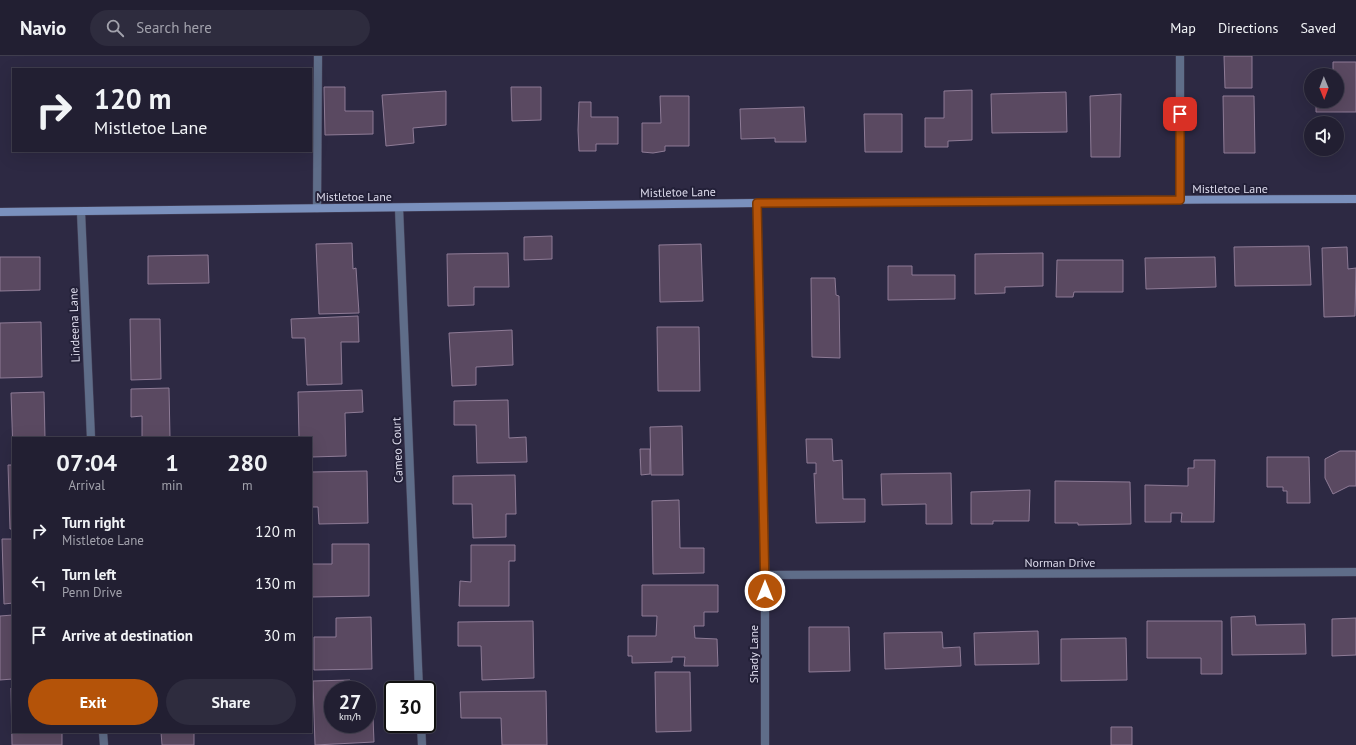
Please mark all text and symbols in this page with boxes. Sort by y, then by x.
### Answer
search box [90,10,370,46]
text: Navio [20,16,66,40]
icon: search [104,17,126,39]
text: Search here [136,18,212,37]
text: Map [1170,19,1196,37]
text: Directions [1218,19,1278,37]
text: Saved [1300,19,1336,37]
north arrow [1304,68,1344,108]
map controls [1304,68,1344,156]
text: 120 m [94,80,171,117]
icon: right [28,84,80,136]
pin [1163,97,1197,131]
icon: arrive [1169,103,1191,125]
text: Mistletoe Lane [94,116,208,139]
button: sound [1304,116,1344,156]
street label: Mistletoe Lane [1192,181,1268,196]
street label: Mistletoe Lane [640,184,716,200]
street label: Mistletoe Lane [316,189,392,204]
street label: Lindeena Lane [65,287,83,363]
street label: Cameo Court [388,417,406,483]
text: 07:04 [56,447,117,478]
text: 1 [165,447,179,478]
text: 280 [227,447,268,478]
text: Arrival [69,477,105,494]
text: min [161,477,183,494]
text: m [242,477,253,494]
text: Turn right [62,513,125,532]
icon: right [28,520,50,542]
text: 120 m [255,522,296,541]
text: Mistletoe Lane [62,532,144,549]
street label: Norman Drive [1025,555,1095,570]
text: Turn left [62,565,116,584]
position arrow [744,570,786,612]
icon: left [28,572,50,594]
text: 130 m [255,574,296,593]
text: Penn Drive [62,584,122,601]
icon: arrive [28,624,50,646]
street label: Shady Lane [746,625,761,683]
text: Arrive at destination [62,626,193,645]
text: 30 m [263,626,296,645]
button: Exit [28,679,158,725]
button: Share [166,679,296,725]
speed limit sign: 30 [384,681,436,733]
text: 27 [339,689,361,715]
text: km/h [339,710,361,723]

